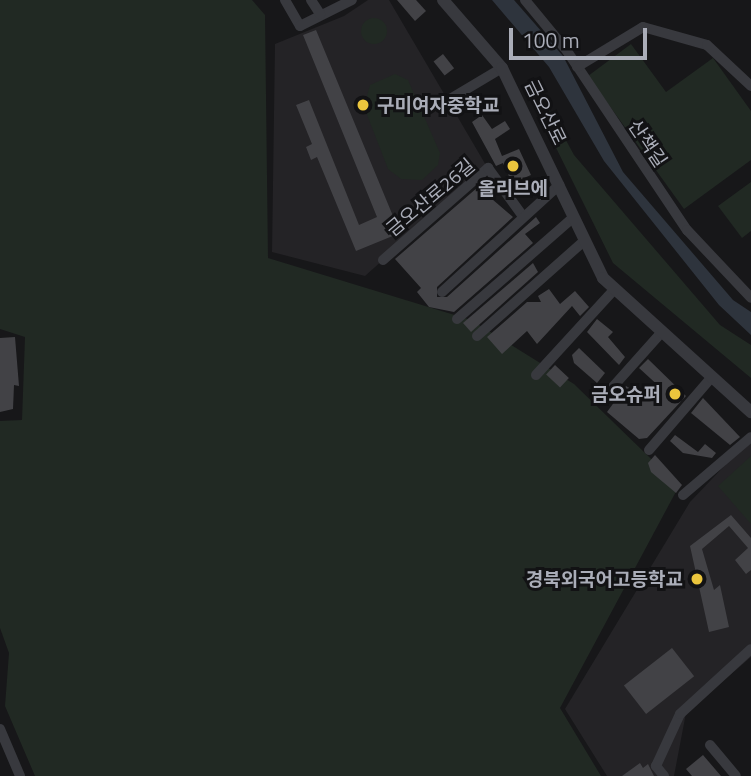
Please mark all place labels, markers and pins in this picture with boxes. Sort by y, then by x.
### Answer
place label: 구미여자중학교 [377,94,499,116]
marker: 구미여자중학교 [355,97,371,113]
marker: 올리브에 [505,158,521,174]
place label: 올리브에 [478,177,548,199]
place label: 금오슈퍼 [591,383,661,405]
marker: 금오슈퍼 [667,386,683,402]
place label: 경북외국어고등학교 [526,568,683,590]
marker: 경북외국어고등학교 [689,571,705,587]

